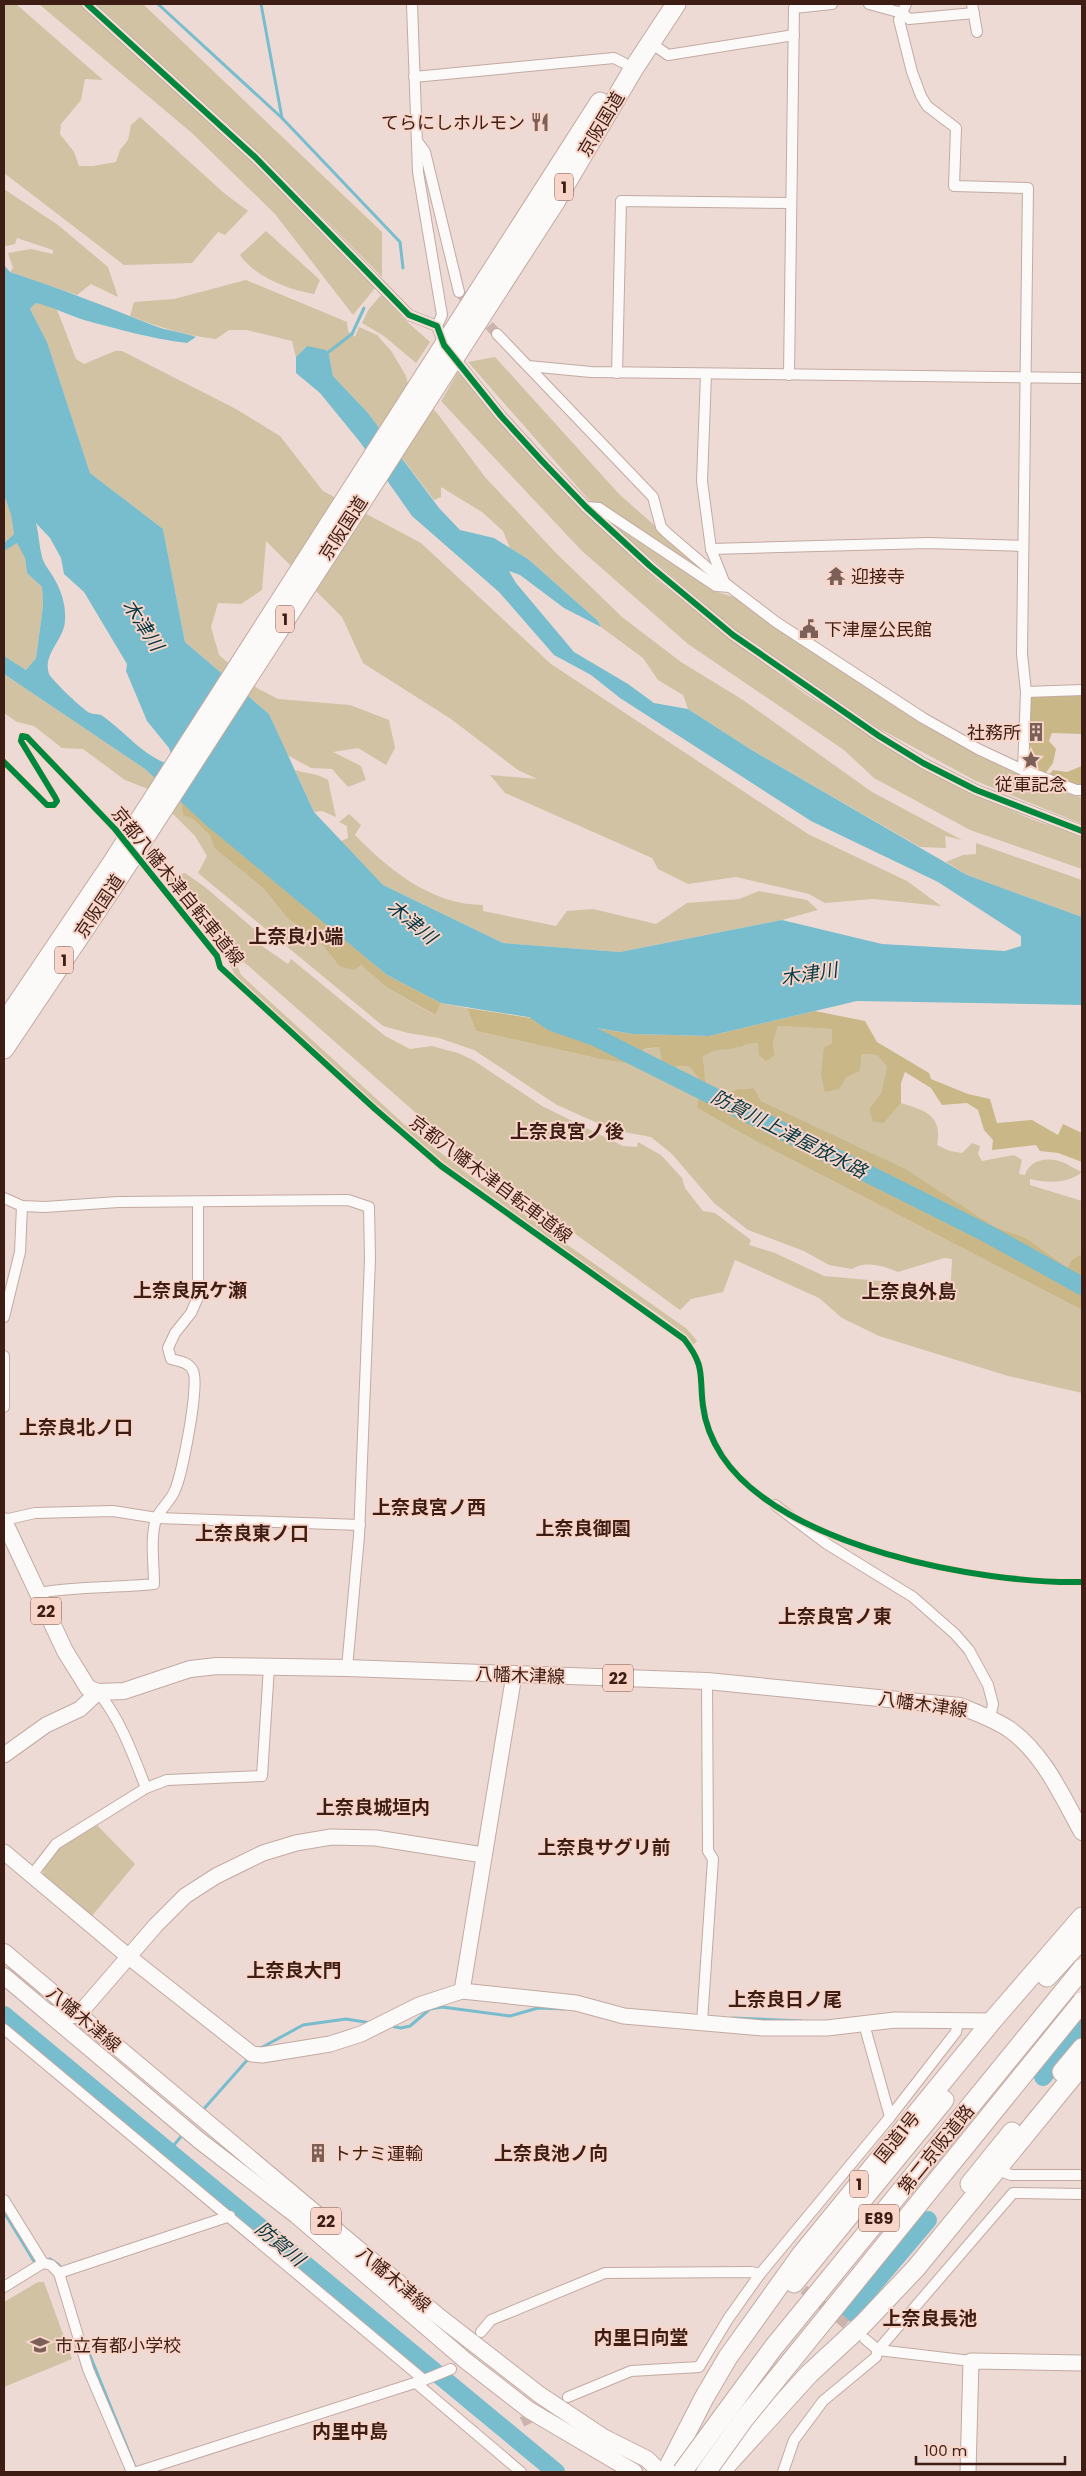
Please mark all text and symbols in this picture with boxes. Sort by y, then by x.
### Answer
street label: 京阪国道 [572,87,630,161]
place label: てらにしホルモン [381,110,525,135]
restaurant icon: てらにしホルモン [529,111,551,133]
road number: 1 [555,173,573,200]
street label: 京阪国道 [313,491,373,565]
place label: 迎接寺 [851,564,905,589]
temple icon: 迎接寺 [825,565,847,587]
water label: 木津川 [116,594,171,658]
road number: 1 [276,606,294,632]
place label: 下津屋公民館 [824,617,932,642]
public building icon: 下津屋公民館 [798,618,820,640]
place label: 社務所 [967,720,1021,745]
building icon: 社務所 [1025,721,1047,743]
place icon: 従軍記念 [1020,749,1042,771]
place label: 従軍記念 [995,772,1067,797]
street label: 京都八幡木津自転車道線 [106,801,250,971]
street label: 京阪国道 [69,869,129,943]
water label: 木津川 [381,893,444,952]
district label: 上奈良小端 [248,923,344,950]
road number: 1 [55,946,73,974]
water label: 木津川 [779,956,841,992]
water label: 防賀川上津屋放水路 [707,1083,873,1186]
street label: 京都八幡木津自転車道線 [404,1109,578,1249]
district label: 上奈良宮ノ後 [510,1118,624,1145]
district label: 上奈良尻ケ瀬 [133,1277,247,1304]
district label: 上奈良外島 [861,1278,957,1305]
district label: 上奈良北ノ口 [19,1414,133,1441]
district label: 上奈良宮ノ西 [372,1494,486,1521]
district label: 上奈良御園 [535,1515,631,1542]
district label: 上奈良東ノ口 [195,1520,309,1547]
road number: 22 [31,1598,61,1624]
district label: 上奈良宮ノ東 [778,1603,892,1630]
street label: 八幡木津線 [475,1661,565,1689]
road number: 22 [603,1665,633,1692]
street label: 八幡木津線 [877,1685,969,1723]
district label: 上奈良城垣内 [316,1794,430,1821]
district label: 上奈良サグリ前 [537,1834,671,1861]
district label: 上奈良大門 [246,1957,342,1984]
street label: 八幡木津線 [41,1980,127,2058]
district label: 上奈良日ノ尾 [728,1986,842,2013]
street label: 第二京阪道路 [892,2099,980,2199]
street label: 国道1号 [868,2106,926,2168]
district label: 上奈良池ノ向 [494,2140,608,2167]
place label: トナミ運輸 [333,2141,423,2166]
building icon: トナミ運輸 [307,2142,329,2164]
road number: 1 [850,2170,868,2198]
road number: E89 [859,2204,899,2232]
road number: 22 [311,2208,341,2234]
water label: 防賀川 [249,2215,312,2274]
street label: 八幡木津線 [351,2240,437,2318]
district label: 上奈良長池 [882,2305,978,2332]
district label: 内里日向堂 [593,2324,689,2351]
place label: 市立有都小学校 [55,2333,181,2358]
school or university icon: 市立有都小学校 [29,2334,51,2356]
district label: 内里中島 [312,2418,388,2445]
scale bar [916,2434,1065,2466]
text: 100 m [924,2440,967,2461]

